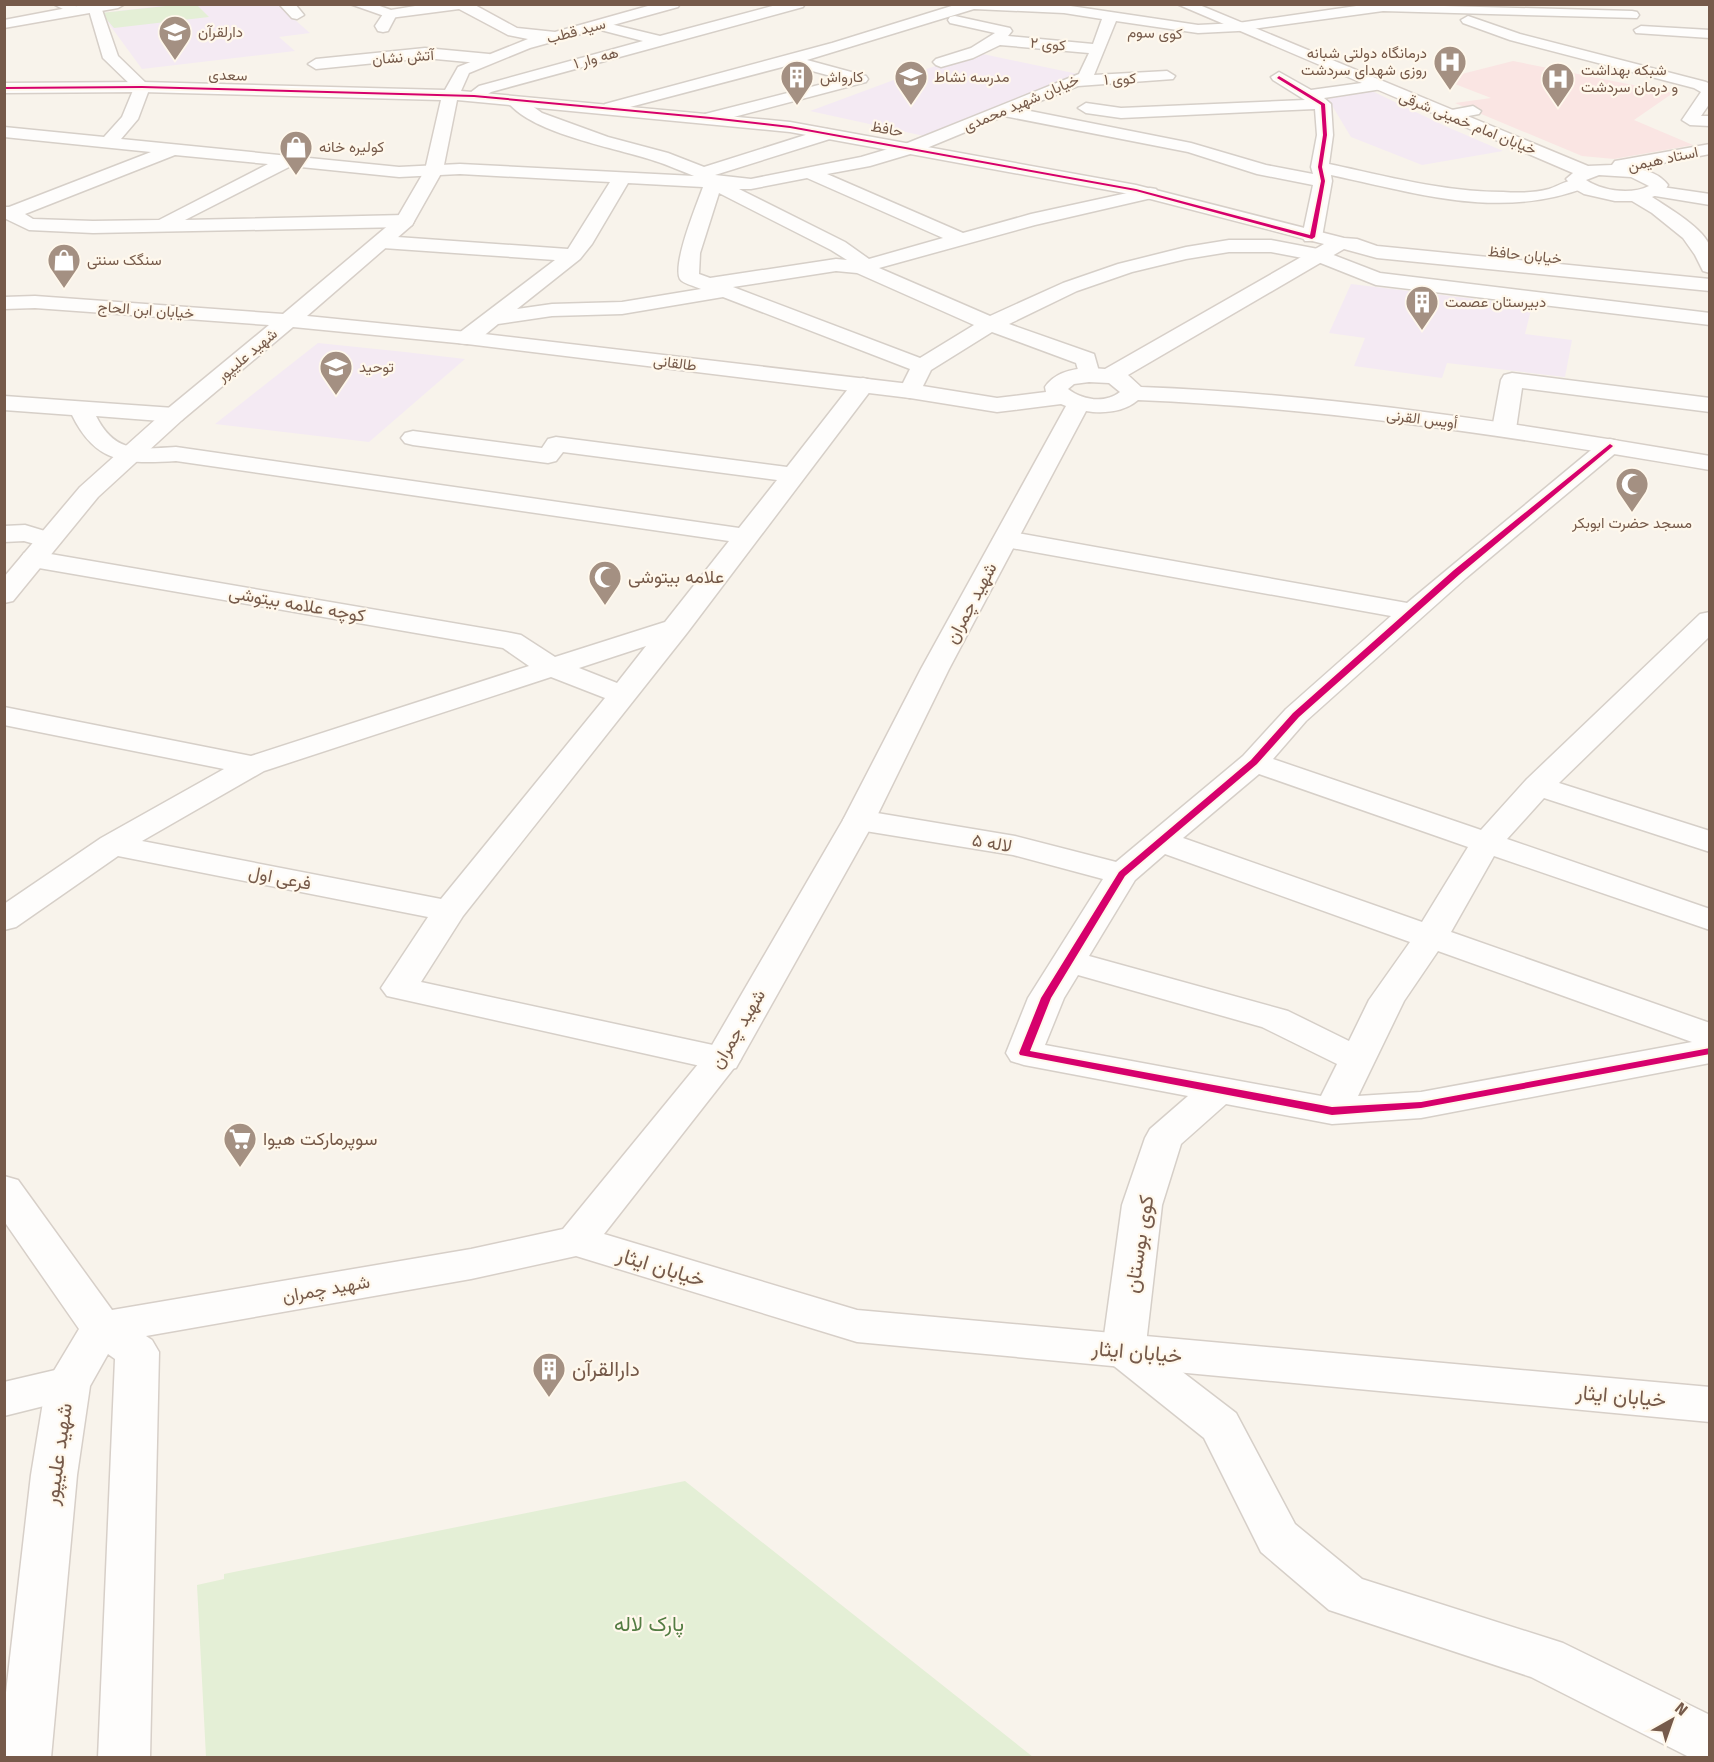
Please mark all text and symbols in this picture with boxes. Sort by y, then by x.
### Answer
school or university icon: دارلقرآن [157,14,193,61]
street label: سید قطب [545,14,608,47]
place label: دارلقرآن [198,23,243,41]
street label: کوی سوم [1127,23,1183,44]
street label: کوی ۲ [1029,33,1067,56]
street label: هه وار ۱ [572,43,620,73]
place label: درمانگاه دولتی شبانه روزی شهدای سردشت [1301,44,1427,80]
hospital icon: درمانگاه دولتی شبانه روزی شهدای سردشت [1432,44,1468,91]
street label: آتش نشان [371,46,436,69]
building icon: کارواش [779,59,815,106]
school or university icon: مدرسه نشاط [893,59,929,106]
hospital icon: شبکه بهداشت و درمان سردشت [1540,61,1576,108]
place label: شبکه بهداشت و درمان سردشت [1581,61,1678,96]
street label: سعدی [208,65,248,86]
place label: کارواش [820,68,864,87]
place label: مدرسه نشاط [934,68,1010,86]
street label: کوی ۱ [1103,69,1137,90]
street label: خیابان شهید محمدی [960,70,1082,136]
street label: خیابان امام خمینی شرقی [1396,87,1539,160]
street label: حافظ [870,117,904,141]
shop icon: کولیره خانه [278,129,314,176]
place label: کولیره خانه [319,138,385,156]
street label: استاد هیمن [1626,143,1700,176]
shop icon: سنگک سنتی [46,242,82,289]
street label: خیابان حافظ [1487,242,1563,268]
place label: سنگک سنتی [87,251,162,270]
building icon: دبیرستان عصمت [1404,284,1440,331]
place label: دبیرستان عصمت [1445,293,1546,311]
street label: خیابان ابن الحاج [97,298,195,324]
street label: شهید علیپور [212,324,282,387]
school or university icon: توحید [318,349,354,396]
street label: طالقانی [652,351,698,376]
place label: توحید [359,358,394,376]
street label: أویس القرنی [1385,406,1459,433]
mosque icon: مسجد حضرت ابوبکر [1614,466,1650,513]
place label: مسجد حضرت ابوبکر [1571,514,1692,532]
mosque icon: علامه بیتوشی [587,559,623,606]
street label: شهید چمران [941,559,1002,648]
place label: علامه بیتوشی [628,566,724,588]
street label: کوچه علامه بیتوشی [227,581,367,628]
street label: لاله ۵ [970,829,1014,857]
street label: فرعی اول [247,861,313,895]
street label: شهید چمران [706,985,771,1073]
supermarket icon: سوپرمارکت هیوا [222,1121,258,1168]
place label: سوپرمارکت هیوا [263,1128,377,1151]
street label: کوی بوستان [1118,1193,1160,1295]
street label: خیابان ایثار [613,1241,708,1293]
street label: شهید چمران [281,1270,372,1309]
street label: خیابان ایثار [1090,1335,1183,1369]
building icon: دارالقرآن [531,1351,567,1398]
place label: دارالقرآن [572,1356,640,1382]
street label: خیابان ایثار [1574,1379,1667,1413]
street label: شهید علیپور [38,1401,79,1508]
park label: پارک لاله [614,1611,684,1638]
north arrow [1642,1690,1702,1750]
text: N [1671,1698,1691,1720]

